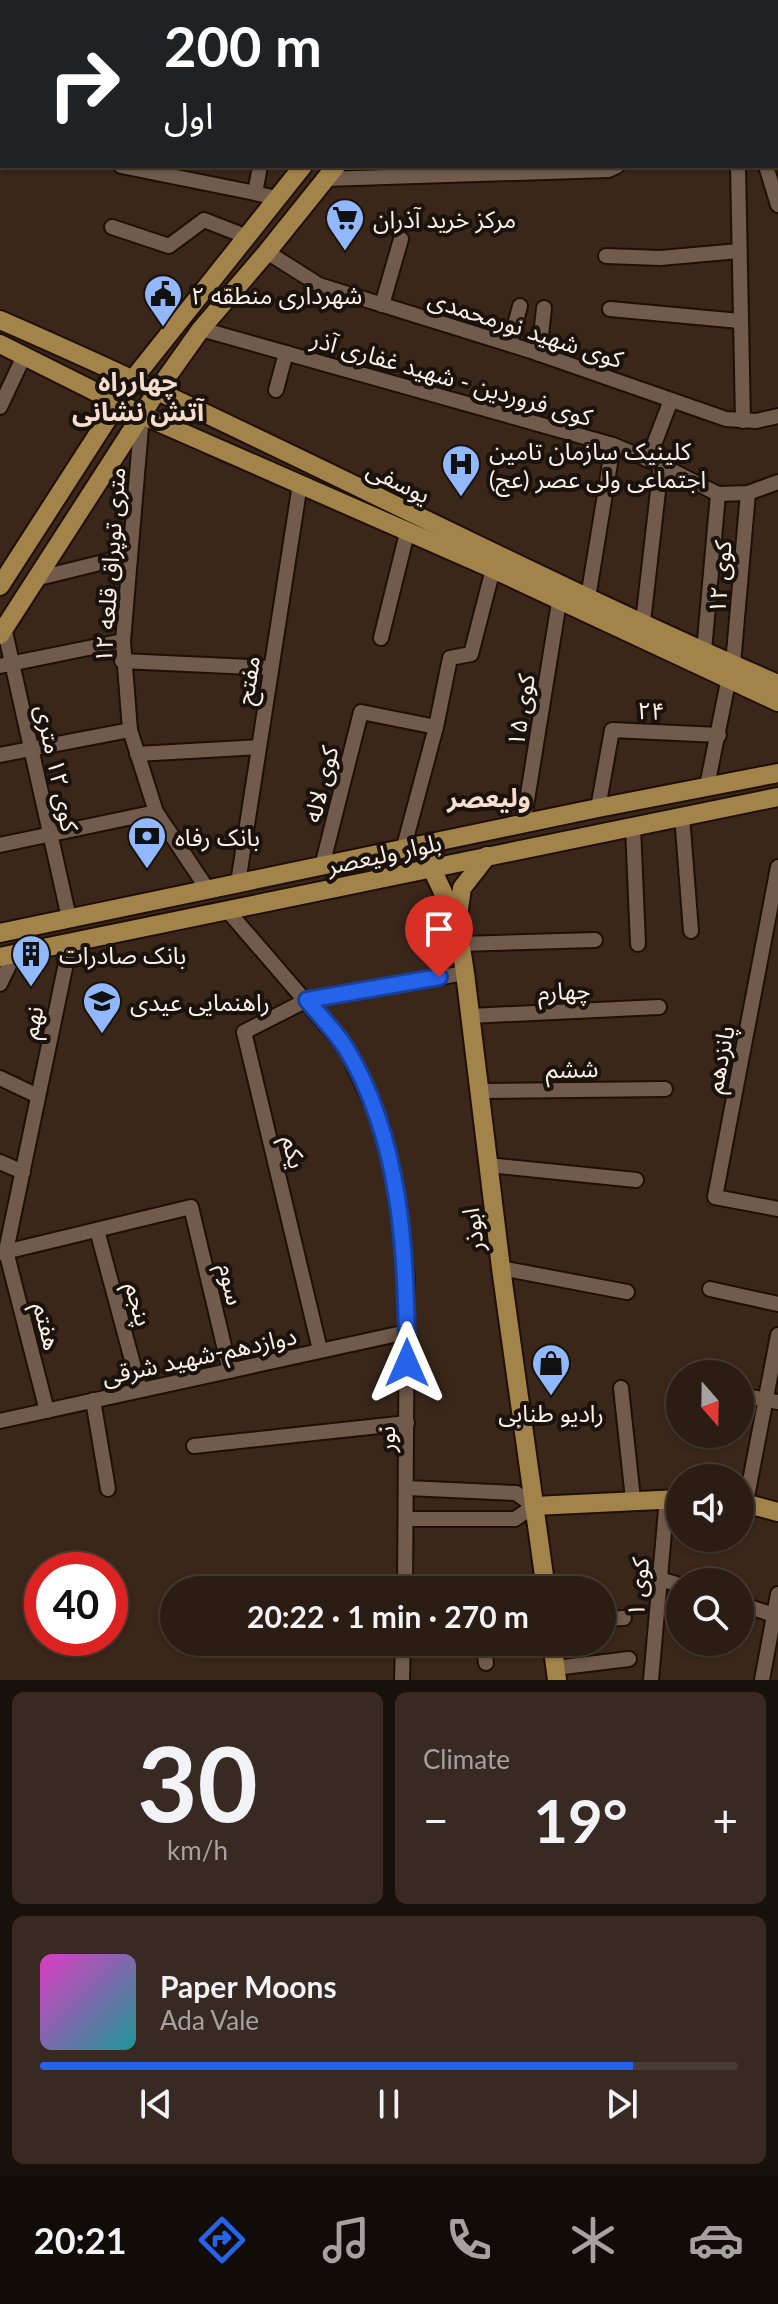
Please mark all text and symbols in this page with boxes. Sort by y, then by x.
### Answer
text: 200 m [164,12,322,79]
icon: right [32,32,136,136]
text: اول [164,93,214,137]
supermarket icon: مرکز خرید آذران [324,197,366,252]
place label: مرکز خرید آذران [373,204,516,234]
public building icon: شهرداری منطقه ۲ [142,273,184,328]
place label: شهرداری منطقه ۲ [191,280,362,310]
street label: کوی شهید نورمحمدی [425,283,628,374]
street label: کوی فروردین - شهید غفاری آذر [307,323,597,432]
district label: چهارراه آتش نشانی [72,365,205,427]
place label: کلینیک سازمان تامین اجتماعی ولی عصر (عج) [489,436,706,497]
hospital icon: کلینیک سازمان تامین اجتماعی ولی عصر (عج) [440,443,482,498]
street label: یوسفی [362,453,435,510]
street label: ۱۲ متری توپراق قلعه [88,466,132,664]
street label: کوی ۱۲ [701,538,738,615]
street label: مفتح [229,654,269,707]
street label: کوی ۱۵ [500,671,541,749]
street label: ۲۴ [637,695,665,725]
street label: کوی ۱۲ متری [29,702,86,835]
street label: کوی لاله [297,742,345,825]
district label: ولیعصر [446,781,531,813]
bank icon: بانک رفاه [126,815,168,870]
place label: بانک رفاه [175,822,260,852]
street label: بلوار ولیعصر [323,827,444,880]
pin [405,895,473,977]
icon: arrive [417,907,461,951]
building icon: بانک صادرات [10,933,52,988]
place label: بانک صادرات [59,940,186,970]
street label: چهارم [537,975,591,1010]
school or university icon: راهنمایی عیدی [81,980,123,1035]
place label: راهنمایی عیدی [130,987,270,1017]
street label: نهم [13,1003,52,1042]
street label: پانزدهم [698,1023,744,1096]
street label: ششم [545,1053,599,1087]
street label: یکم [273,1133,313,1172]
street label: ابوذر [455,1206,490,1254]
street label: سوم [208,1260,251,1309]
street label: پنجم [116,1279,160,1330]
street label: هفتم [24,1299,68,1354]
street label: دوازدهم-شهید شرقی [99,1320,300,1394]
position arrow [365,1321,449,1405]
shop icon: رادیو طنابی [530,1342,572,1397]
north arrow [666,1360,754,1448]
map controls [666,1360,754,1656]
place label: رادیو طنابی [498,1398,604,1428]
street label: نور [371,1426,401,1453]
button: sound [666,1464,754,1552]
speed limit sign: 40 [24,1552,128,1656]
street label: کوی ۱ [620,1555,655,1618]
button: search [666,1568,754,1656]
text: 20:22 · 1 min · 270 m [247,1598,529,1634]
text: 30 [137,1719,258,1844]
text: Climate [423,1743,510,1775]
text: 19° [533,1784,628,1856]
text: − [423,1794,449,1846]
text: + [712,1794,738,1846]
text: km/h [167,1834,228,1866]
text: Paper Moons [160,1968,337,2004]
text: Ada Vale [160,2004,259,2036]
icon: previous [134,2082,178,2126]
icon: pause [367,2082,411,2126]
icon: next [600,2082,644,2126]
icon: directions [194,2212,250,2268]
icon: music [318,2212,374,2268]
icon: phone [441,2212,497,2268]
icon: climate [565,2212,621,2268]
icon: car [688,2212,744,2268]
text: 20:21 [34,2218,127,2262]

